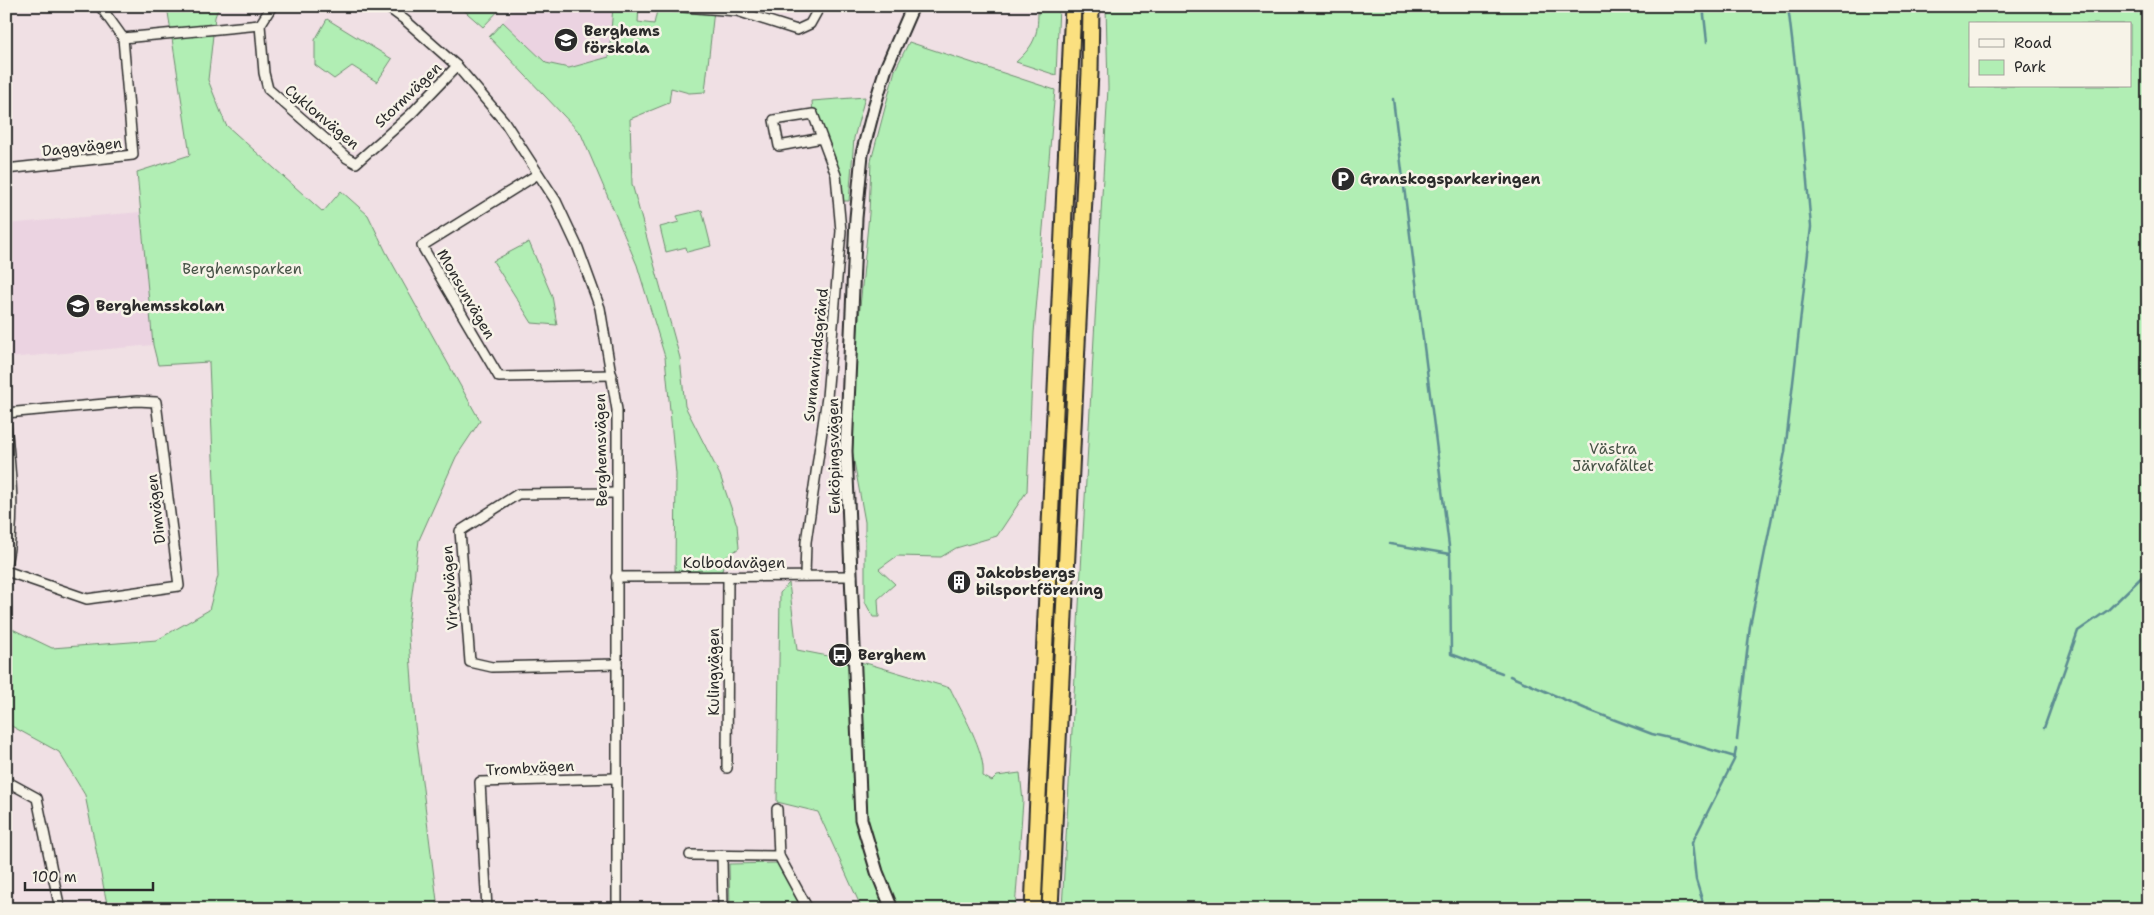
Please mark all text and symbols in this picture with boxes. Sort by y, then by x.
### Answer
place label: Berghems förskola [584,21,660,58]
legend [1969,22,2132,88]
school or university icon: Berghems förskola [553,27,579,53]
text: Road [2014,33,2052,53]
text: Park [2014,57,2046,77]
street label: Stormvägen [370,58,446,132]
street label: Cyklonvägen [281,80,363,154]
street label: Daggvägen [41,133,123,161]
parking icon: Granskogsparkeringen [1330,166,1356,192]
place label: Granskogsparkeringen [1360,169,1541,189]
street label: Monsunvägen [432,245,500,343]
park label: Berghemsparken [182,259,302,279]
street label: Sunnanvindsgränd [799,287,833,423]
school or university icon: Berghemsskolan [65,293,91,319]
place label: Berghemsskolan [96,296,224,316]
street label: Berghemsvägen [590,393,612,507]
street label: Enköpingsvägen [823,398,845,514]
park label: Västra Järvafältet [1572,439,1654,476]
street label: Dimvägen [142,473,170,545]
street label: Virvelvägen [437,545,463,631]
street label: Kolbodavägen [683,553,785,573]
place label: Jakobsbergs bilsportförening [976,563,1103,600]
building icon: Jakobsbergs bilsportförening [946,569,972,595]
street label: Kulingvägen [704,628,724,716]
bus stop icon: Berghem [827,642,853,668]
place label: Berghem [858,645,926,665]
street label: Trombvägen [485,756,575,780]
scale bar [25,860,152,892]
text: 100 m [32,867,77,887]

